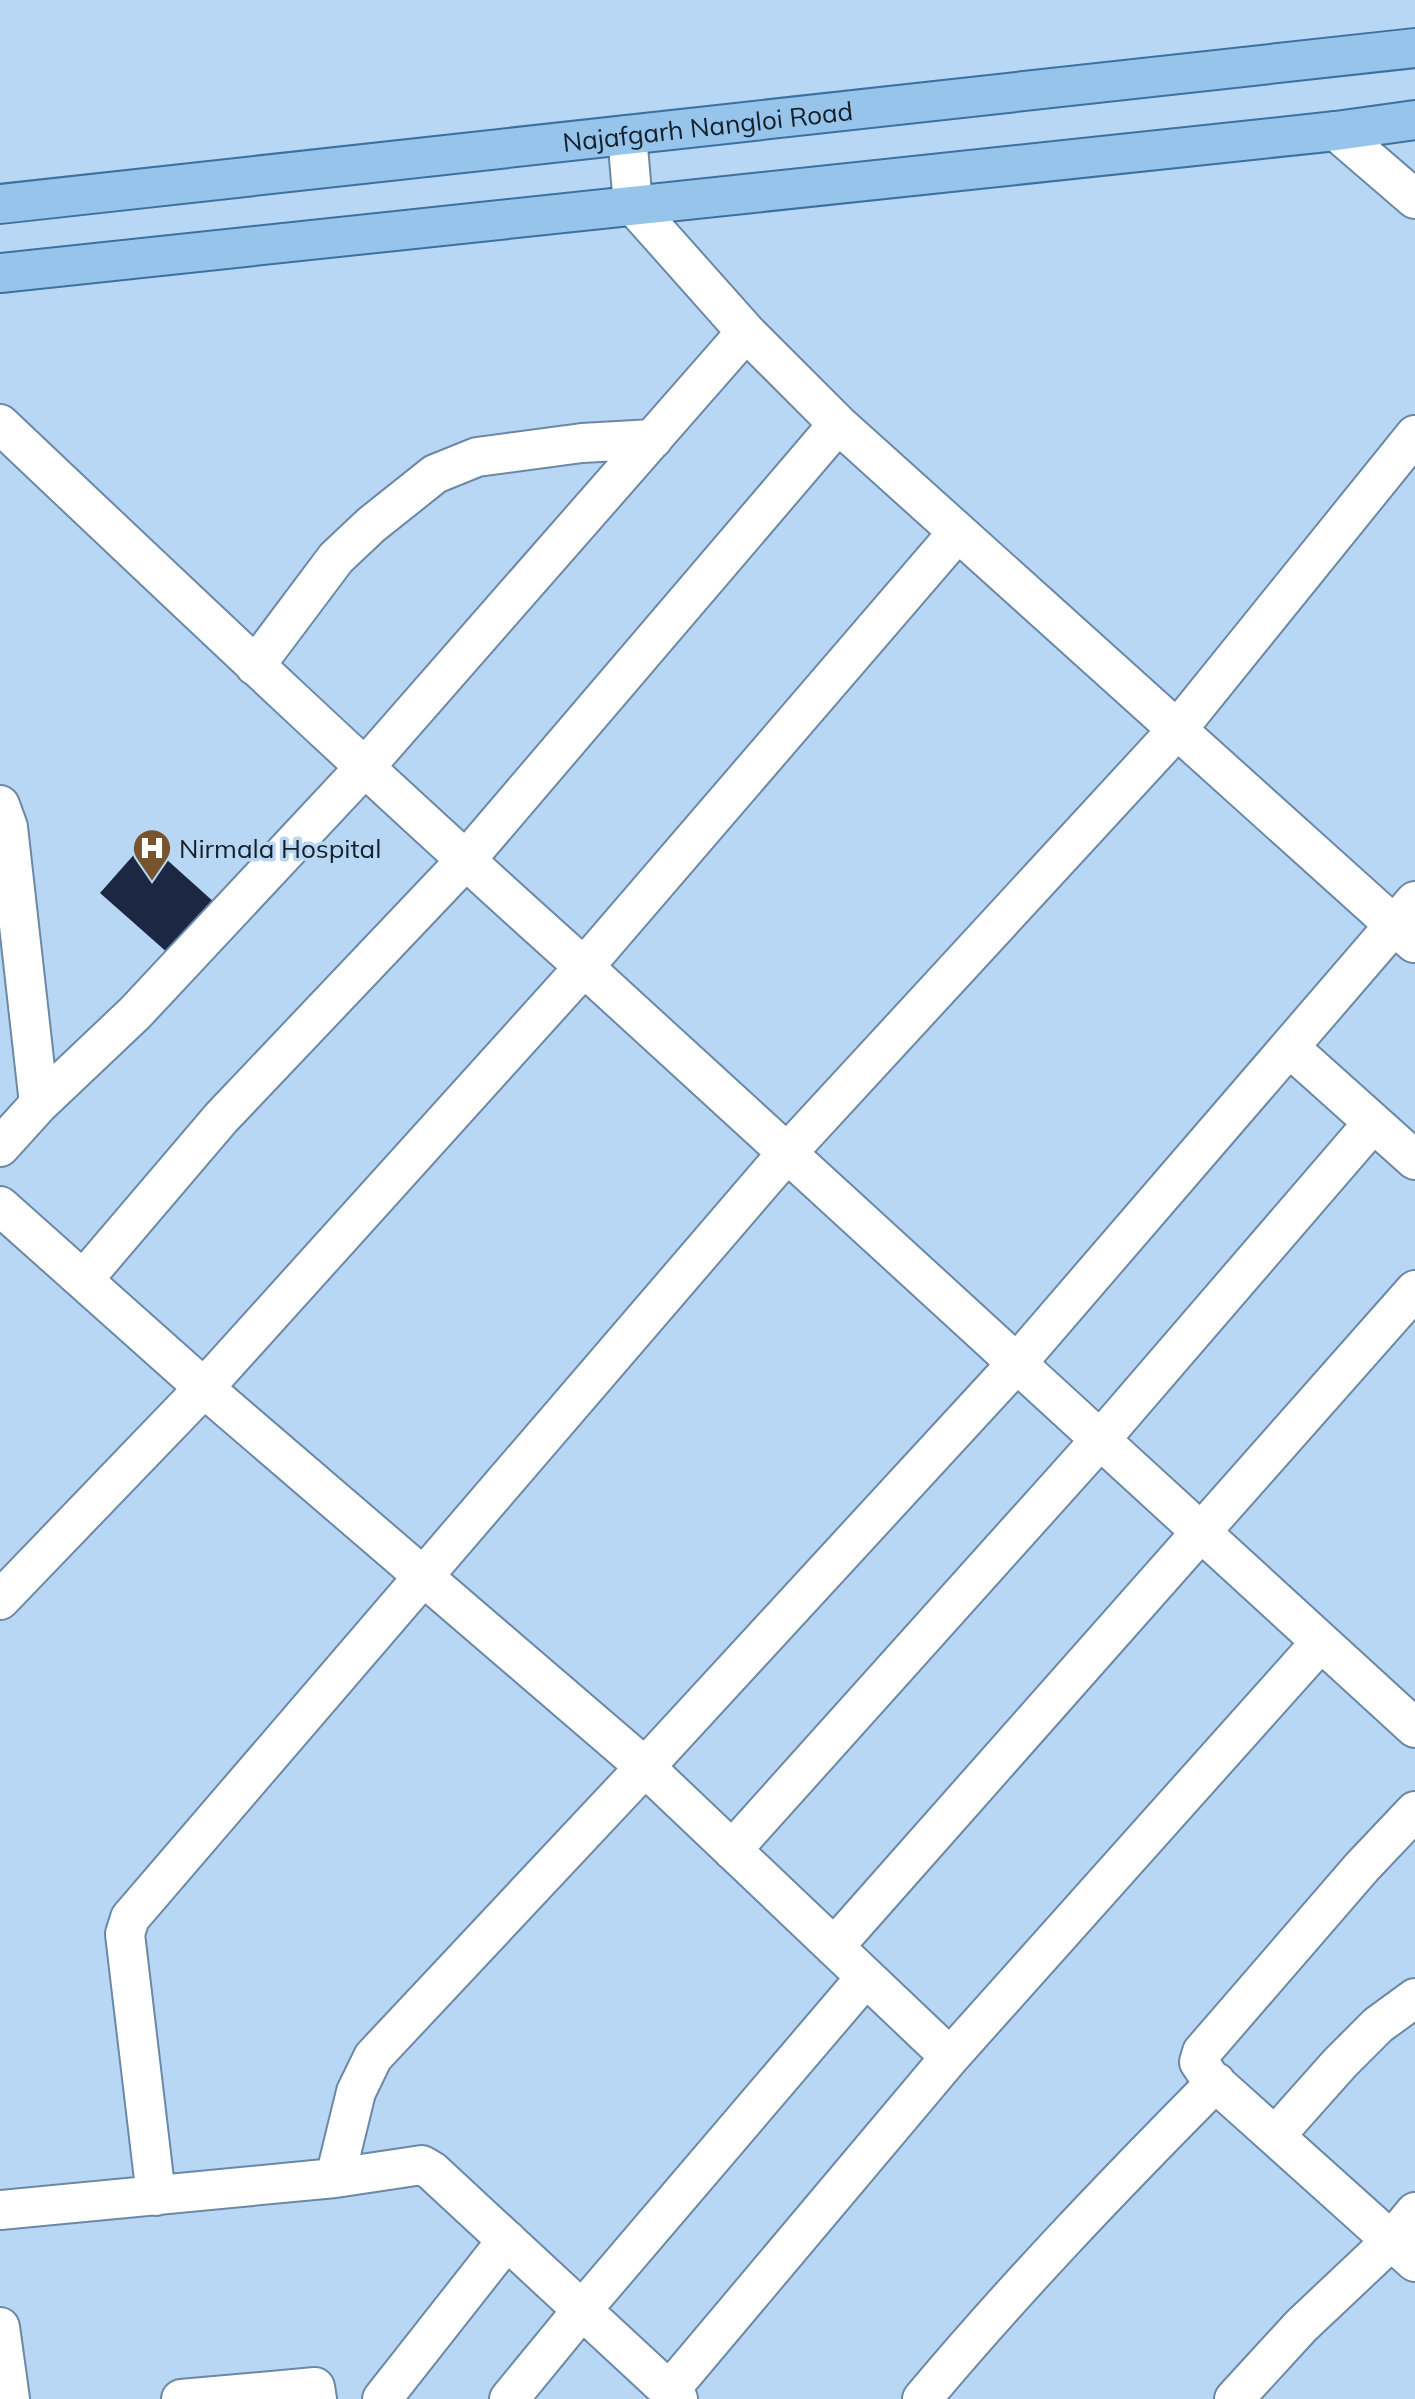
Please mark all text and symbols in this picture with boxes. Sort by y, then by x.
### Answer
street label: Najafgarh Nangloi Road [561,94,855,158]
hospital icon: Nirmala Hospital [131,827,173,882]
place label: Nirmala Hospital [179,832,381,865]

